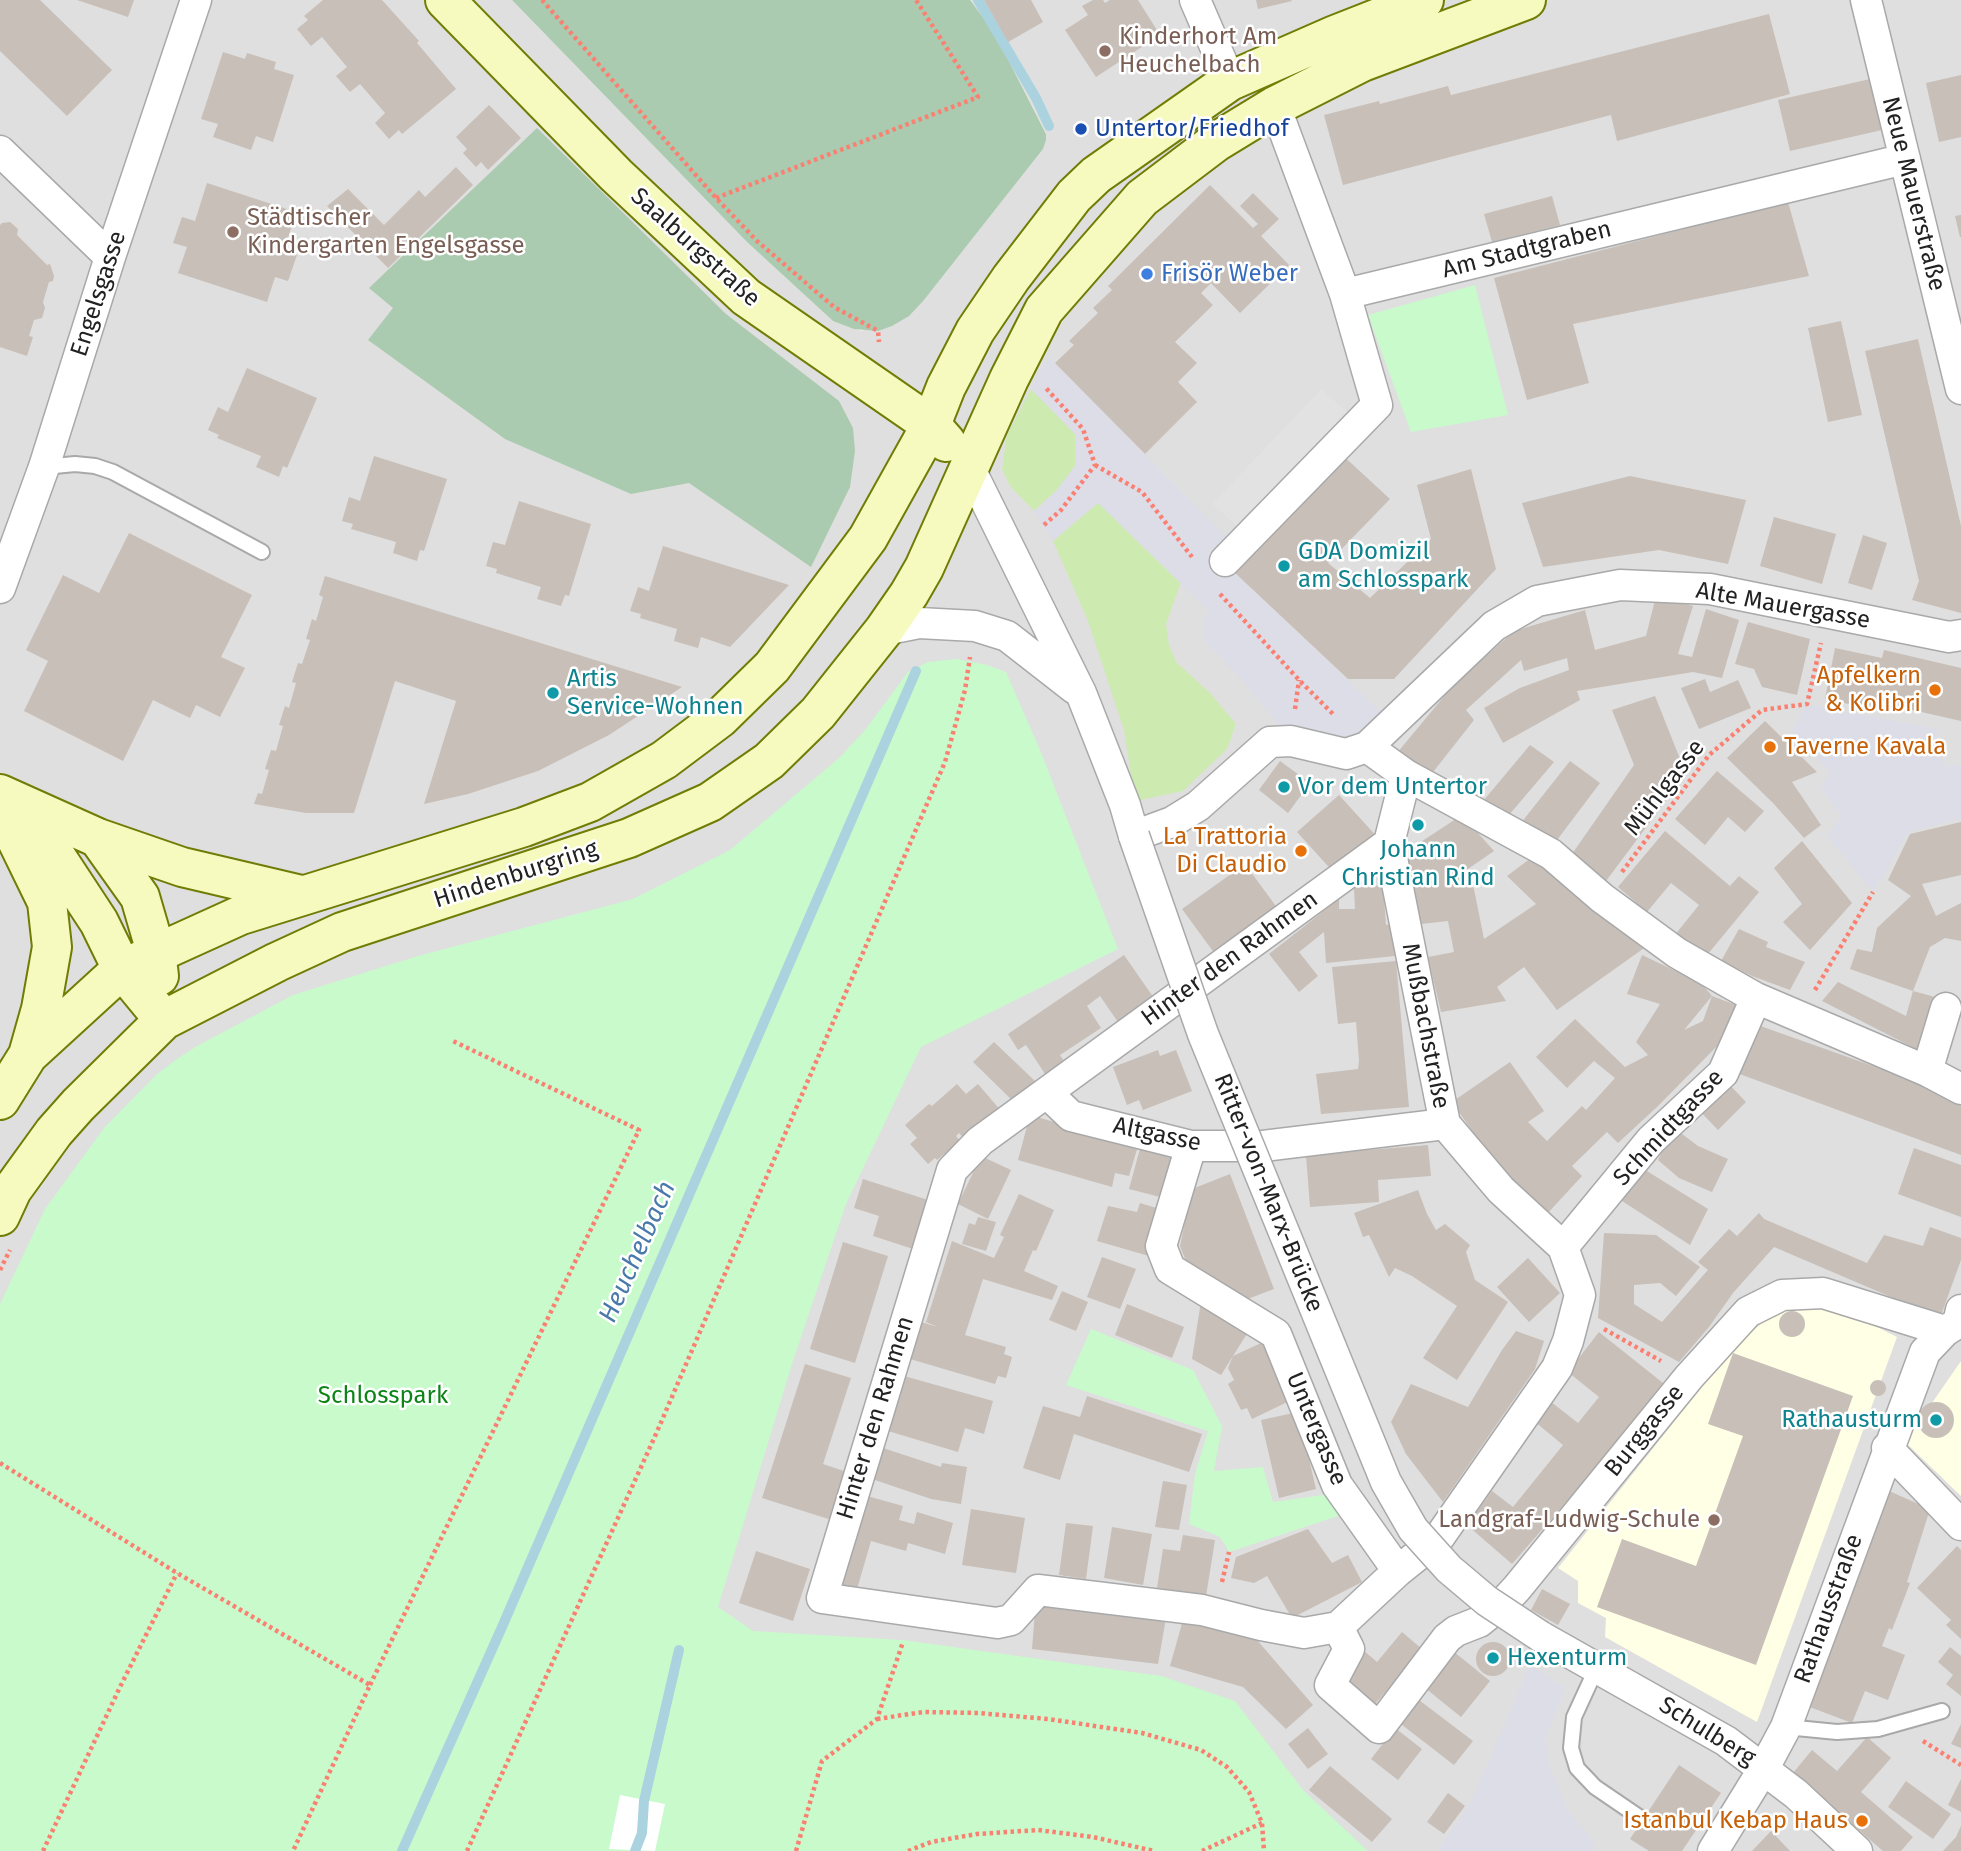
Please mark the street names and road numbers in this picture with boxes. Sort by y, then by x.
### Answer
street label: Neue Mauerstraße [1875,94,1951,294]
street label: Saalburgstraße [624,182,766,314]
street label: Am Stadtgraben [1439,215,1615,285]
street label: Engelsgasse [65,228,133,360]
street label: Alte Mauergasse [1694,577,1872,635]
street label: Mühlgasse [1619,734,1711,842]
street label: Hindenburgring [430,835,602,915]
street label: Hinter den Rahmen [1136,885,1324,1033]
street label: Mußbachstraße [1395,941,1455,1111]
street label: Schmidtgasse [1608,1064,1730,1192]
street label: Ritter-von-Marx-Brücke [1207,1070,1329,1316]
street label: Altgasse [1110,1112,1204,1158]
street label: Hinter den Rahmen [831,1313,921,1523]
street label: Untergasse [1279,1368,1353,1490]
street label: Burggasse [1599,1379,1691,1483]
street label: Rathausstraße [1789,1530,1869,1688]
street label: Schulberg [1653,1691,1761,1773]

